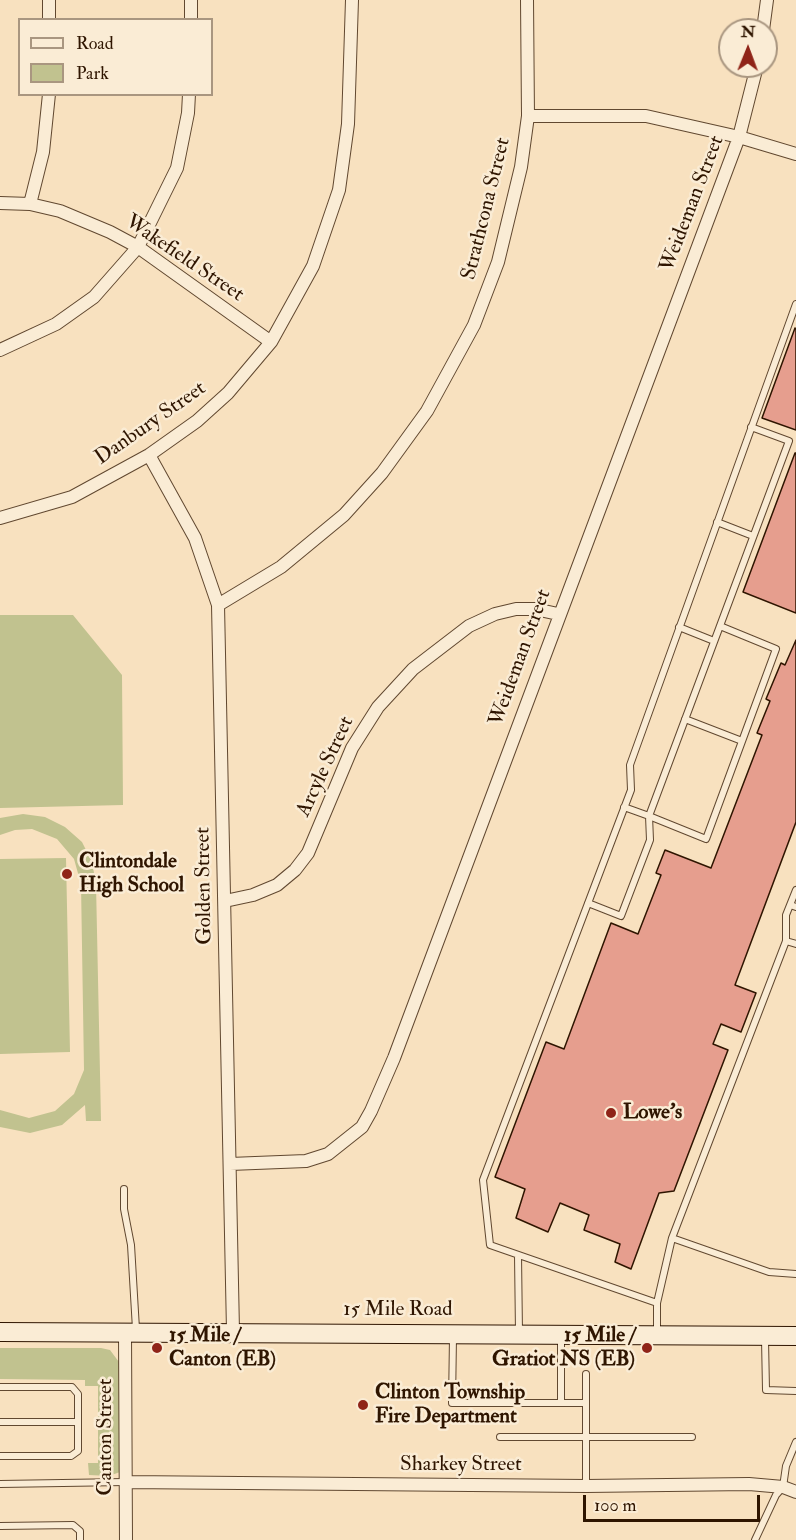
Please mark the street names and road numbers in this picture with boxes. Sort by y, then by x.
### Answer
street label: Weideman Street [655,132,731,276]
street label: Strathcona Street [457,135,517,283]
street label: Wakefield Street [120,210,248,308]
street label: Danbury Street [91,376,211,472]
street label: Weideman Street [485,586,557,730]
street label: Arcyle Street [292,713,360,821]
street label: Golden Street [191,827,219,945]
street label: 15 Mile Road [343,1297,453,1323]
street label: Canton Street [93,1378,119,1496]
street label: Sharkey Street [400,1452,522,1478]

